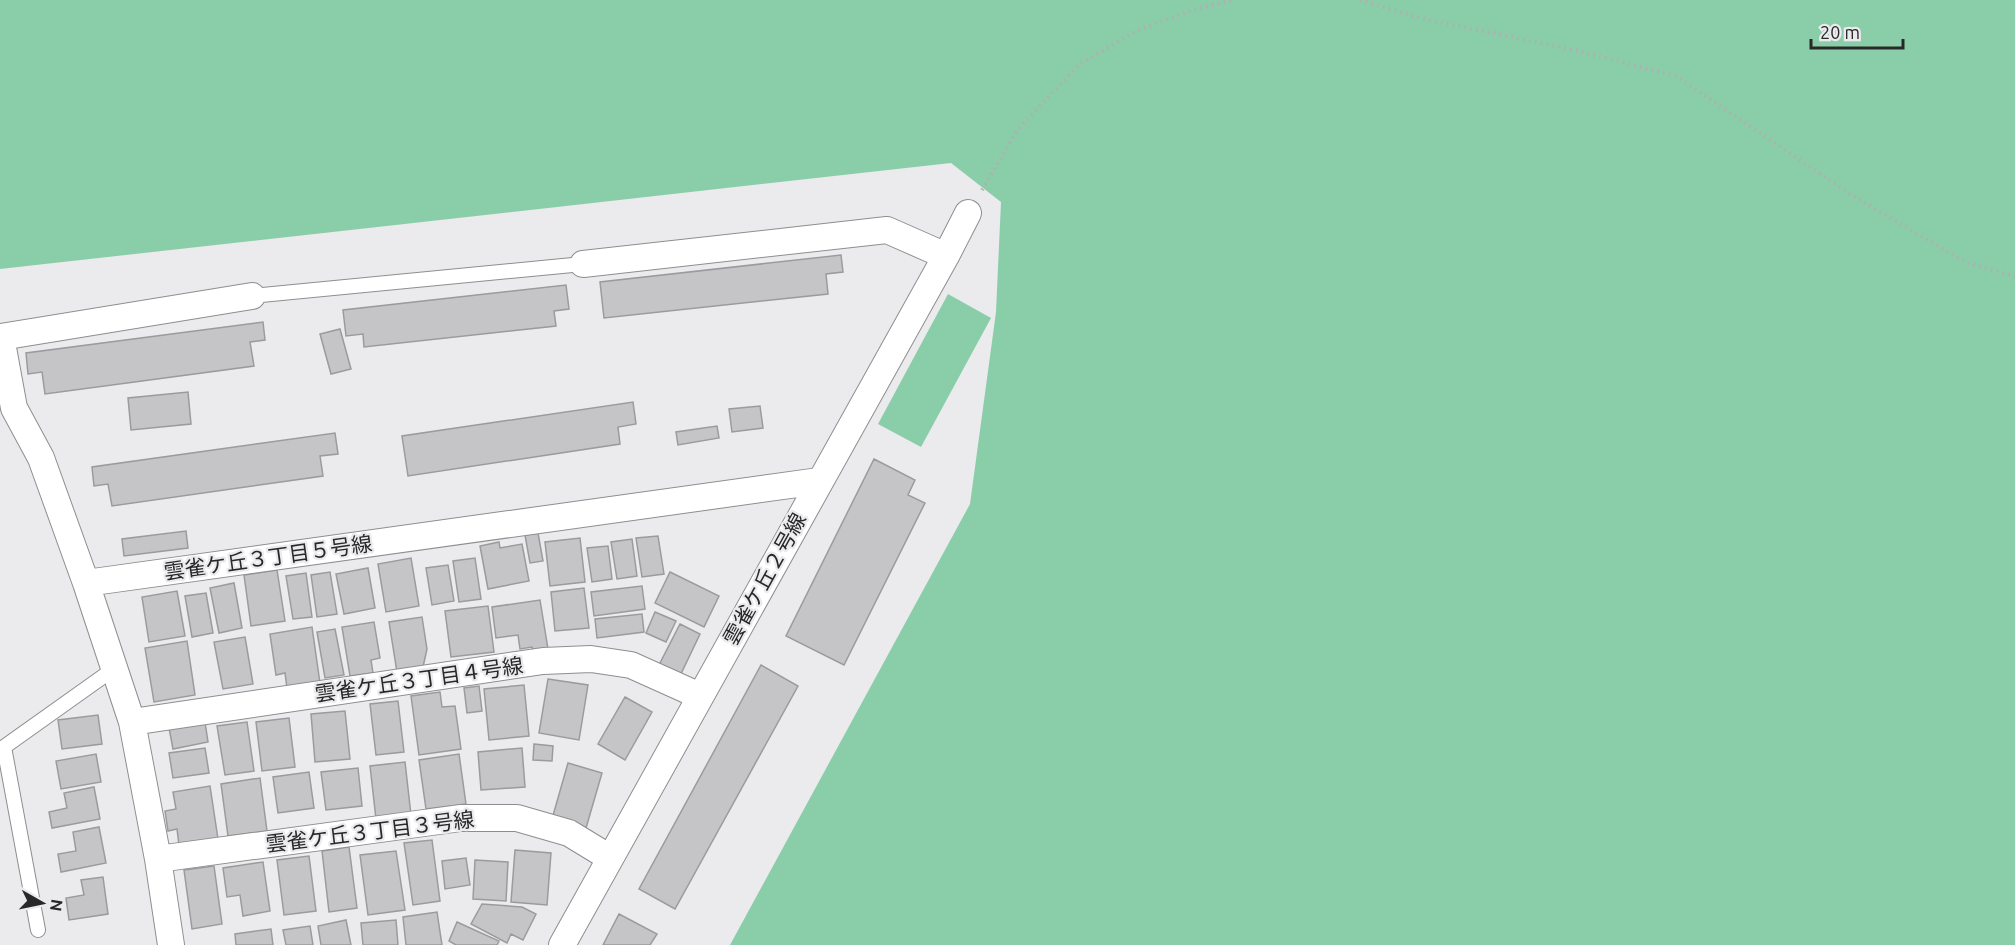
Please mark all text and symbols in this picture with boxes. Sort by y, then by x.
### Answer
scale bar [1811,12,1902,50]
text: 20 m [1820,22,1860,42]
street label: 雲雀ケ丘２号線 [718,508,810,649]
street label: 雲雀ケ丘３丁目５号線 [162,531,374,584]
street label: 雲雀ケ丘３丁目４号線 [313,653,525,706]
street label: 雲雀ケ丘３丁目３号線 [264,806,476,856]
north arrow [12,873,72,933]
text: N [47,898,67,913]

